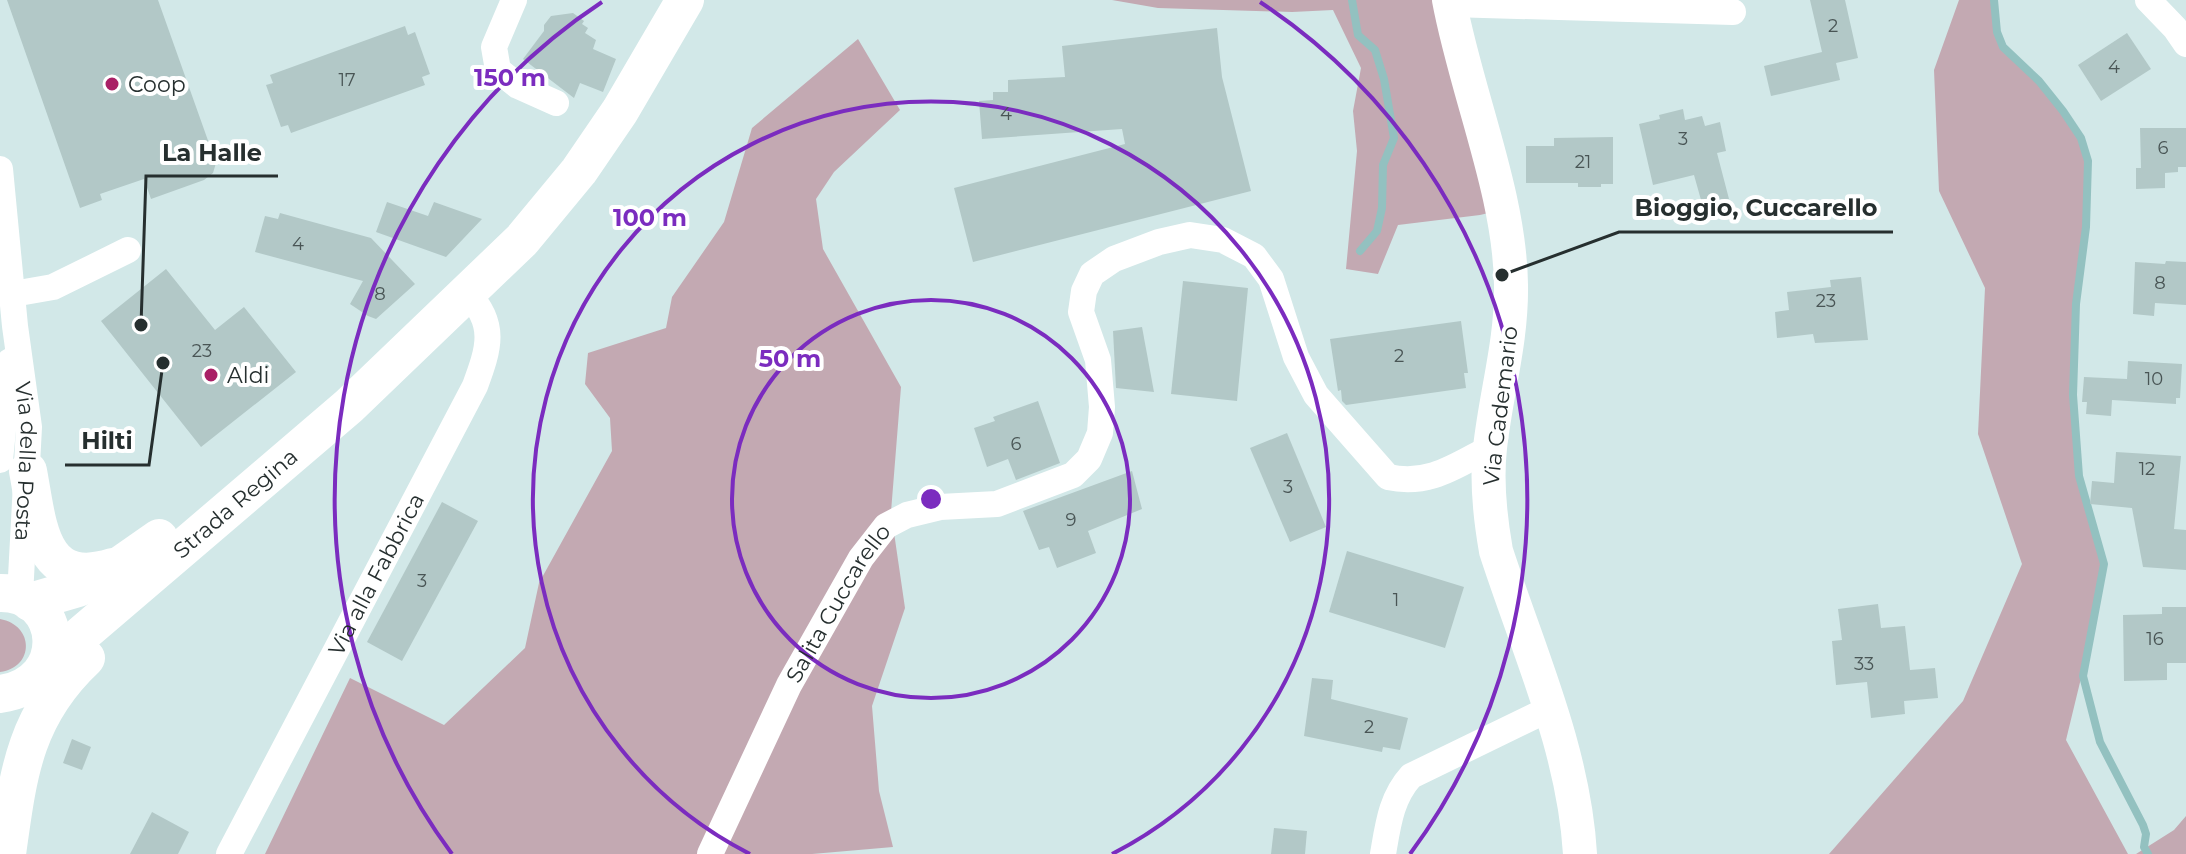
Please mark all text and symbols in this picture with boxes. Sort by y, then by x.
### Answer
house number: 2 [1828,15,1838,37]
house number: 4 [2108,56,2120,78]
text: 150 m [474,63,546,92]
house number: 17 [338,69,356,91]
place label: Coop [128,71,186,98]
marker: Coop [103,75,121,93]
house number: 4 [1000,103,1012,125]
callout: La Halle [146,128,278,176]
house number: 3 [1678,128,1688,150]
house number: 6 [2158,137,2169,159]
text: La Halle [162,138,262,167]
house number: 21 [1575,151,1591,173]
callout: Bioggio, Cuccarello [1619,184,1893,232]
text: Bioggio, Cuccarello [1635,193,1877,222]
text: 100 m [613,203,687,232]
house number: 4 [292,233,304,255]
house number: 8 [2154,272,2166,294]
house number: 8 [374,283,386,305]
house number: 23 [1816,290,1836,312]
street label: Via Cademario [1477,325,1524,488]
house number: 23 [192,340,212,362]
text: 50 m [759,344,821,373]
house number: 2 [1394,345,1404,367]
place label: Aldi [227,362,270,389]
marker: Aldi [202,366,220,384]
house number: 10 [2145,368,2163,390]
street label: Via della Posta [9,380,42,542]
callout: Hilti [65,417,149,465]
text: Hilti [81,426,133,455]
house number: 6 [1011,433,1022,455]
street label: Strada Regina [168,443,303,564]
house number: 12 [2139,458,2155,480]
house number: 3 [1283,476,1293,498]
centre of rings [917,485,945,513]
street label: Via alla Fabbrica [323,489,430,660]
house number: 9 [1066,509,1077,531]
street label: Salita Cuccarello [780,519,896,687]
house number: 3 [417,570,427,592]
house number: 1 [1393,589,1399,611]
house number: 16 [2146,628,2164,650]
house number: 33 [1854,653,1874,675]
house number: 2 [1364,716,1374,738]

